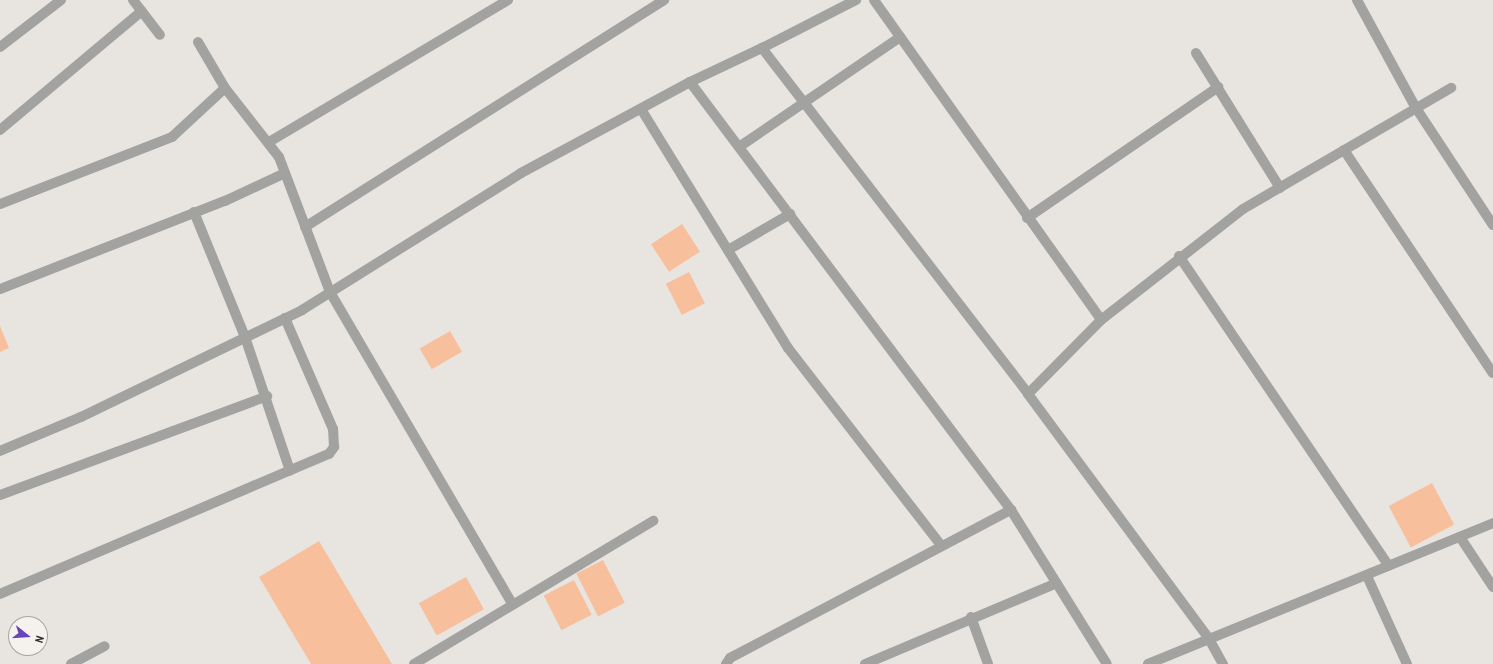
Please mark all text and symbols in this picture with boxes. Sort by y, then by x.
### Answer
north arrow [8,616,48,656]
text: N [32,634,46,644]

